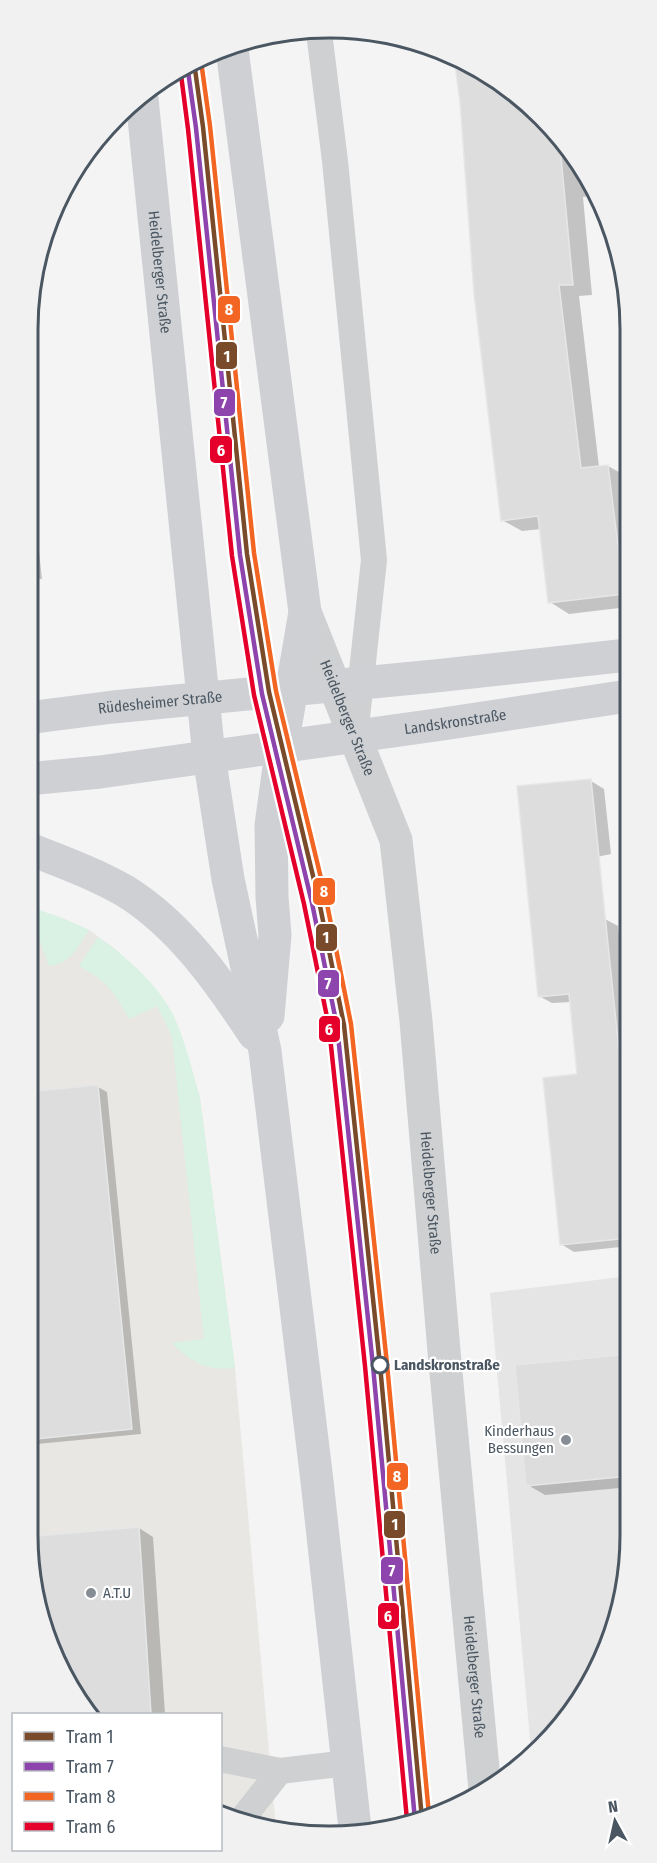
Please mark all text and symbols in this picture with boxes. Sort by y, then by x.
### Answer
street label: Heidelberger Straße [144,210,175,334]
line badge: 8 [217,295,241,324]
text: 8 [225,300,234,319]
line badge: 1 [215,341,238,370]
text: 1 [224,347,230,366]
line badge: 7 [213,388,236,417]
text: 7 [221,393,228,412]
line badge: 6 [209,435,233,464]
text: 6 [217,441,225,460]
street label: Heidelberger Straße [316,657,378,778]
street label: Rüdesheimer Straße [97,688,223,718]
street label: Landskronstraße [403,706,507,738]
line badge: 8 [312,877,336,906]
text: 8 [320,882,329,901]
line badge: 1 [315,923,338,952]
text: 1 [323,928,329,947]
line badge: 7 [317,969,340,998]
text: 7 [325,974,332,993]
line badge: 6 [318,1015,341,1043]
text: 6 [325,1020,333,1039]
street label: Heidelberger Straße [416,1131,445,1255]
marker: Landskronstraße [371,1356,389,1374]
place label: Landskronstraße [394,1356,500,1374]
place label: Kinderhaus Bessungen [484,1422,554,1457]
marker: Kinderhaus Bessungen [559,1433,573,1447]
line badge: 8 [386,1462,409,1491]
text: 8 [393,1467,402,1486]
line badge: 1 [383,1510,406,1539]
text: 1 [392,1515,398,1534]
line badge: 7 [380,1556,404,1585]
text: 7 [389,1561,396,1580]
place label: A.T.U [103,1584,131,1602]
marker: A.T.U [84,1586,98,1600]
line badge: 6 [377,1602,400,1630]
text: 6 [384,1607,392,1626]
street label: Heidelberger Straße [460,1615,489,1739]
legend [12,1713,222,1851]
text: Tram 1 [66,1726,113,1748]
text: Tram 7 [66,1756,114,1778]
text: Tram 8 [66,1786,115,1808]
north arrow [585,1791,645,1851]
text: N [607,1797,619,1817]
text: Tram 6 [66,1816,115,1838]

